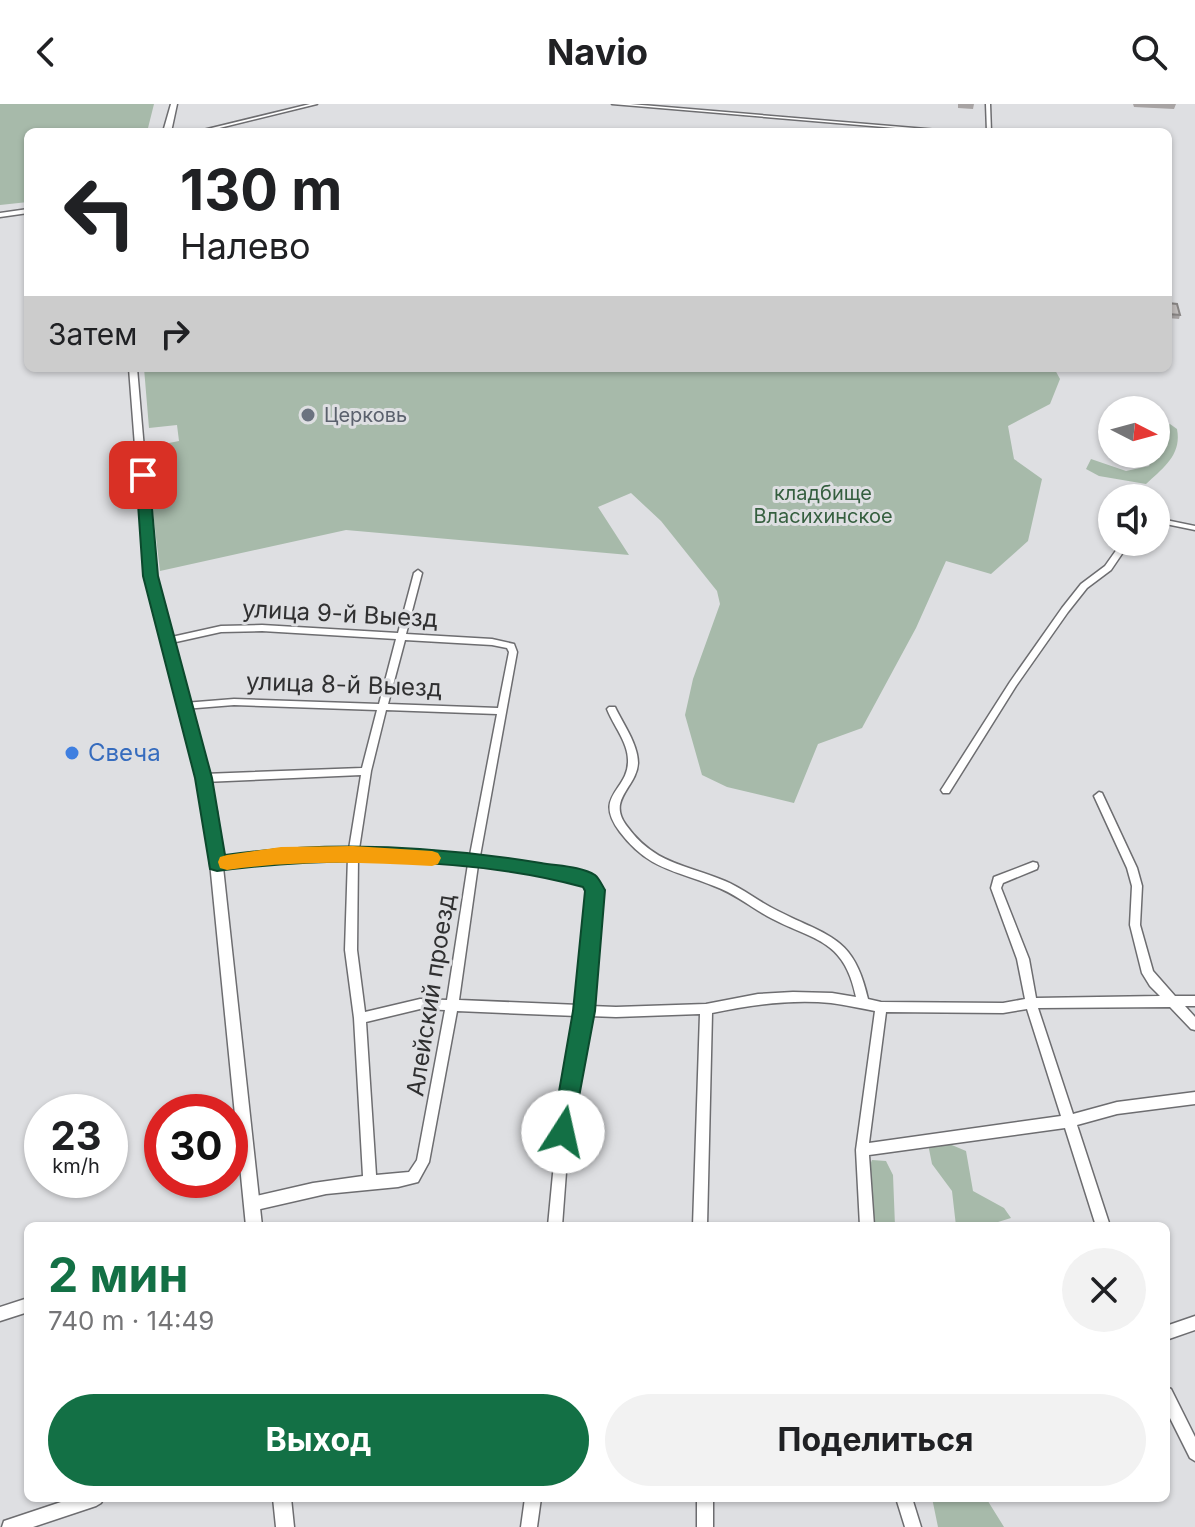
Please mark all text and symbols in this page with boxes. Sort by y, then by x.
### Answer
icon: back [24,30,68,74]
text: Navio [547,30,648,74]
icon: search [1127,30,1171,74]
text: 130 m [180,156,342,224]
icon: left [48,160,152,264]
text: Налево [180,224,311,268]
icon: right [153,312,197,356]
text: Затем [48,316,137,352]
north arrow [1098,396,1170,468]
map controls [1098,396,1170,556]
place label: Церковь [324,403,407,427]
marker: Церковь [299,406,317,424]
pin [109,441,177,509]
icon: arrive [121,453,165,497]
park label: кладбище Власихинское [753,481,893,528]
button: sound [1098,484,1170,556]
street label: улица 9-й Выезд [241,594,439,633]
street label: улица 8-й Выезд [246,667,443,702]
place label: Свеча [88,738,161,767]
marker: Свеча [63,744,81,762]
street label: Алейский проезд [400,892,461,1098]
position arrow [521,1090,605,1174]
speed limit sign: 30 [144,1094,248,1198]
text: 23 [50,1111,102,1160]
text: km/h [52,1154,100,1178]
text: 2 мин [48,1245,188,1304]
button: close [1062,1248,1146,1332]
text: 740 m · 14:49 [48,1305,214,1336]
button: Выход [48,1394,589,1486]
button: Поделиться [605,1394,1146,1486]

